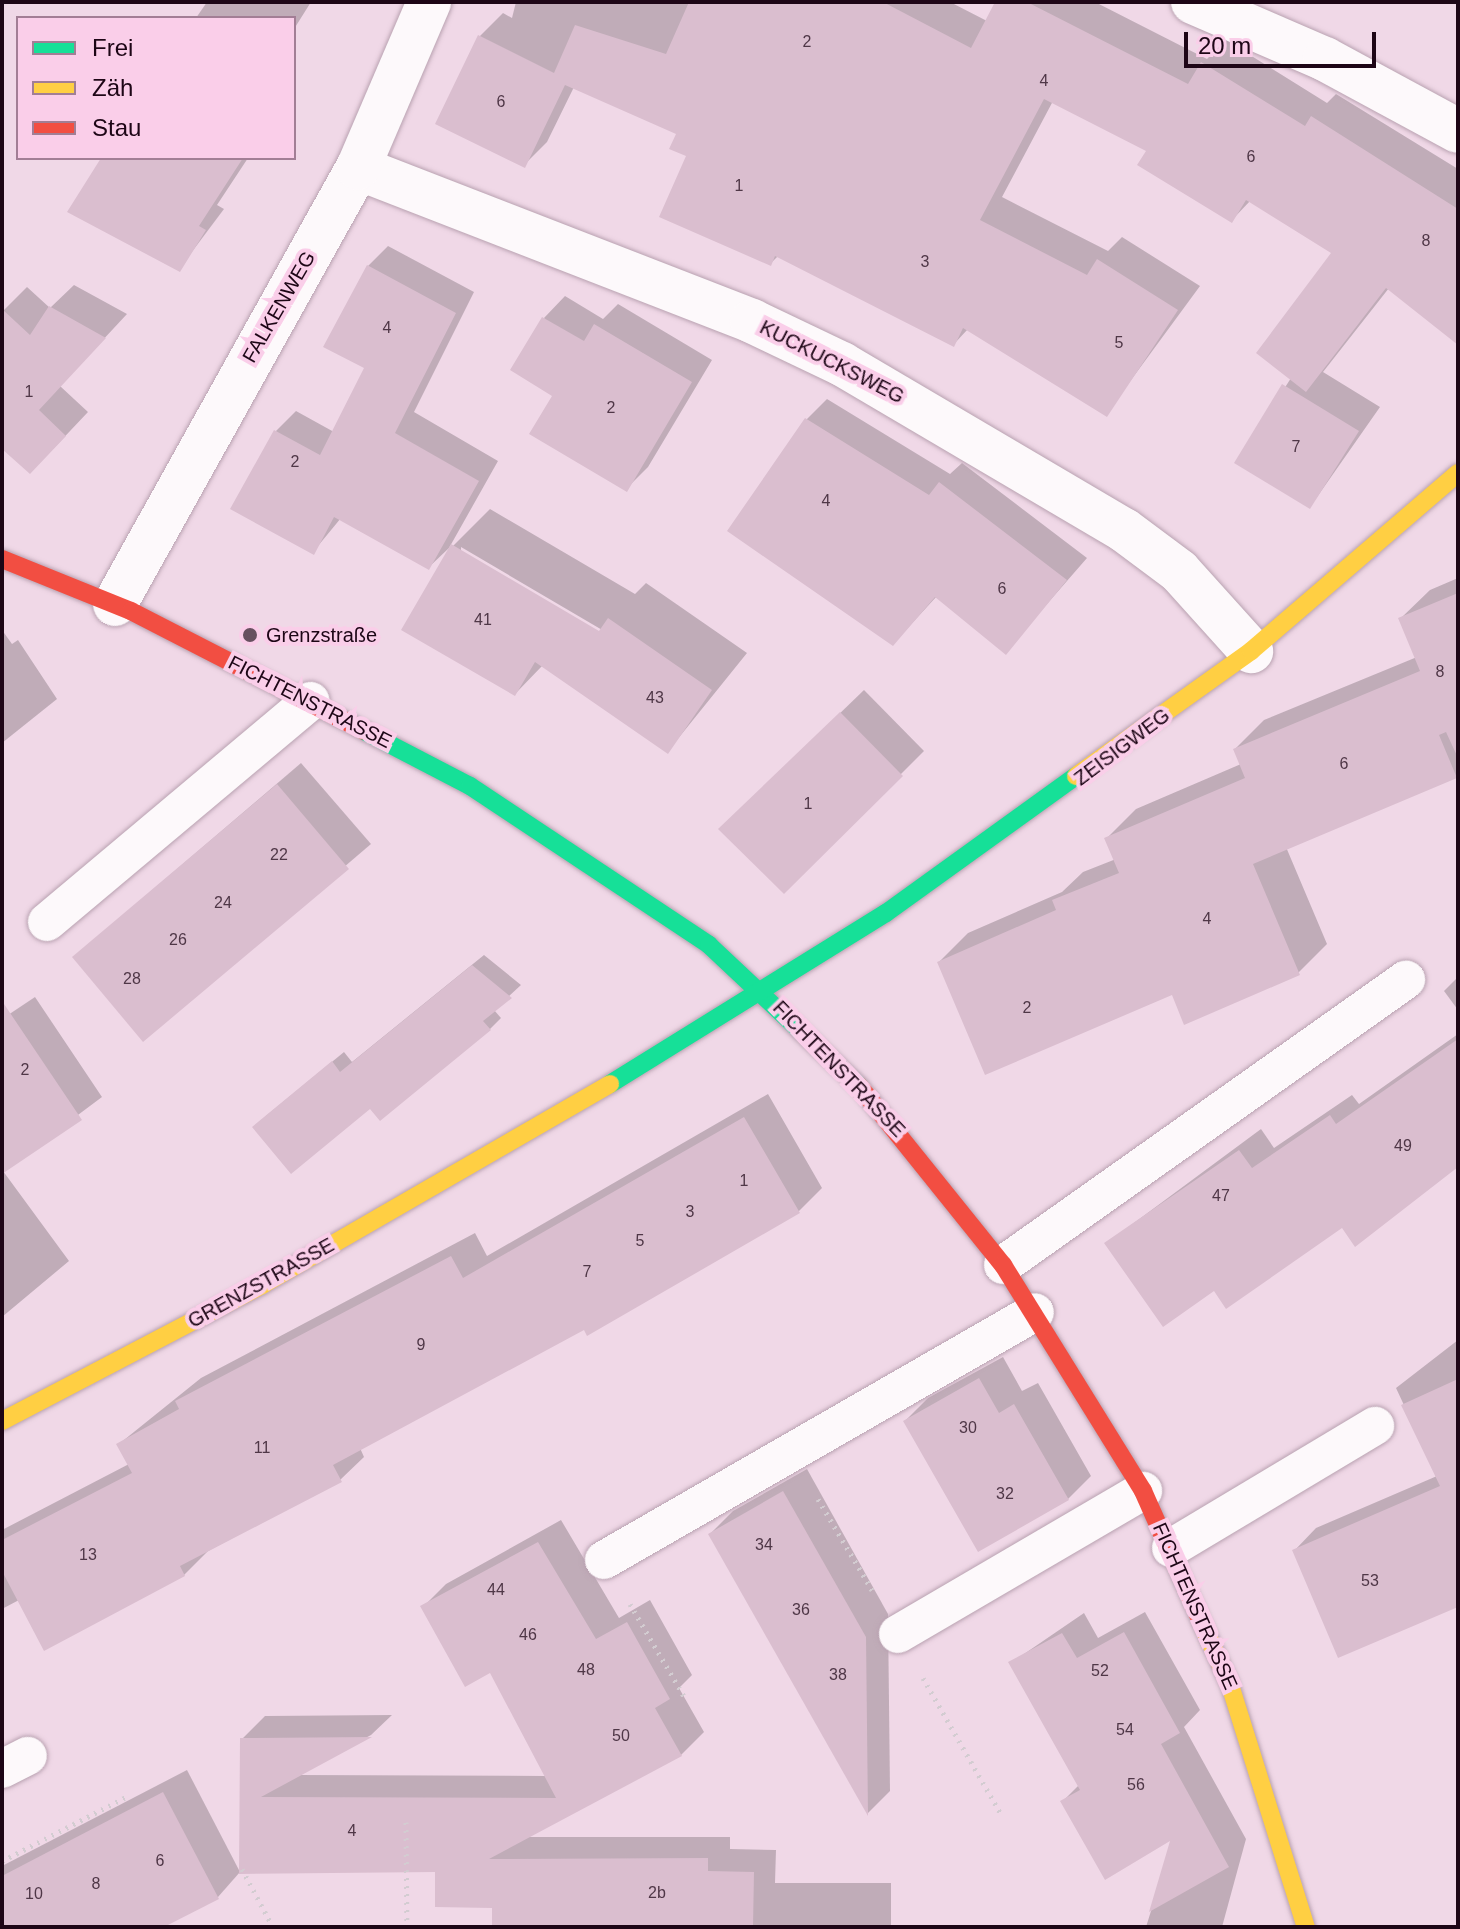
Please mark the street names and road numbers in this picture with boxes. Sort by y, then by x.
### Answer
street label: FALKENWEG [237,247,321,367]
street label: KUCKUCKSWEG [756,315,908,409]
street label: FICHTENSTRASSE [224,650,396,754]
street label: ZEISIGWEG [1070,703,1174,791]
street label: FICHTENSTRASSE [768,996,910,1142]
street label: GRENZSTRASSE [184,1233,338,1333]
street label: FICHTENSTRASSE [1147,1519,1243,1693]

